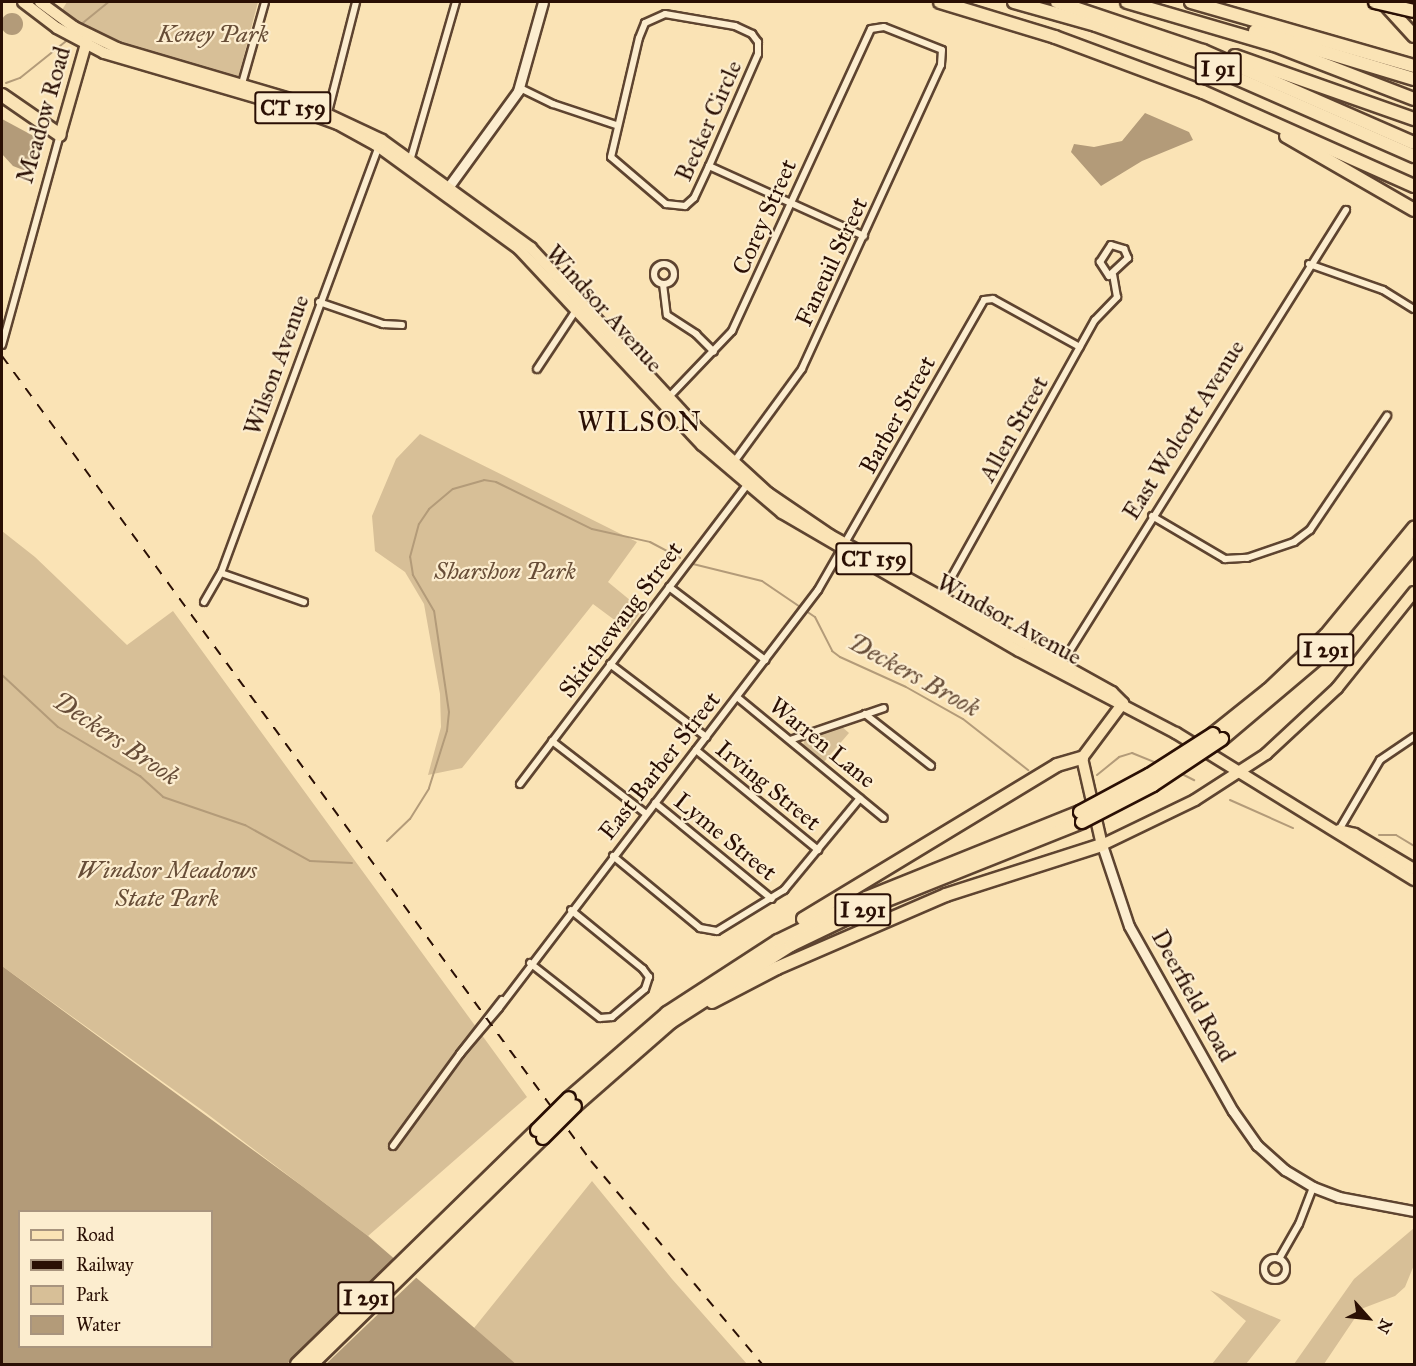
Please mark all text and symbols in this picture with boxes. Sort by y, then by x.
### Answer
park label: Keney Park [157,21,269,49]
street label: Meadow Road [11,43,77,187]
road number: I 91 [1194,50,1242,88]
street label: Becker Circle [670,56,748,186]
road number: CT 159 [254,89,332,127]
street label: Corey Street [727,155,803,279]
street label: Faneuil Street [790,193,874,331]
street label: Windsor Avenue [539,239,669,379]
street label: Wilson Avenue [238,291,316,439]
street label: East Wolcott Avenue [1117,335,1251,525]
street label: Barber Street [854,351,942,479]
street label: Allen Street [973,371,1055,487]
district label: WILSON [578,406,702,438]
street label: Skitchewaug Street [553,536,689,704]
road number: CT 159 [835,540,913,578]
park label: Sharshon Park [434,558,576,586]
street label: Windsor Avenue [931,568,1087,672]
water label: Deckers Brook [842,626,986,724]
road number: I 291 [1296,631,1356,669]
water label: Deckers Brook [47,685,185,793]
street label: East Barber Street [593,686,727,846]
street label: Warren Lane [763,691,881,795]
street label: Irving Street [710,735,826,837]
street label: Lyme Street [668,787,782,887]
park label: Windsor Meadows State Park [77,857,257,913]
road number: I 291 [833,891,893,929]
street label: Deerfield Road [1145,925,1241,1067]
legend [18,1210,213,1348]
text: Road [76,1224,114,1246]
text: Railway [76,1254,133,1276]
road number: I 291 [336,1279,396,1317]
text: Park [76,1284,109,1306]
north arrow [1338,1288,1398,1348]
text: Water [76,1314,120,1336]
text: N [1373,1316,1396,1337]

